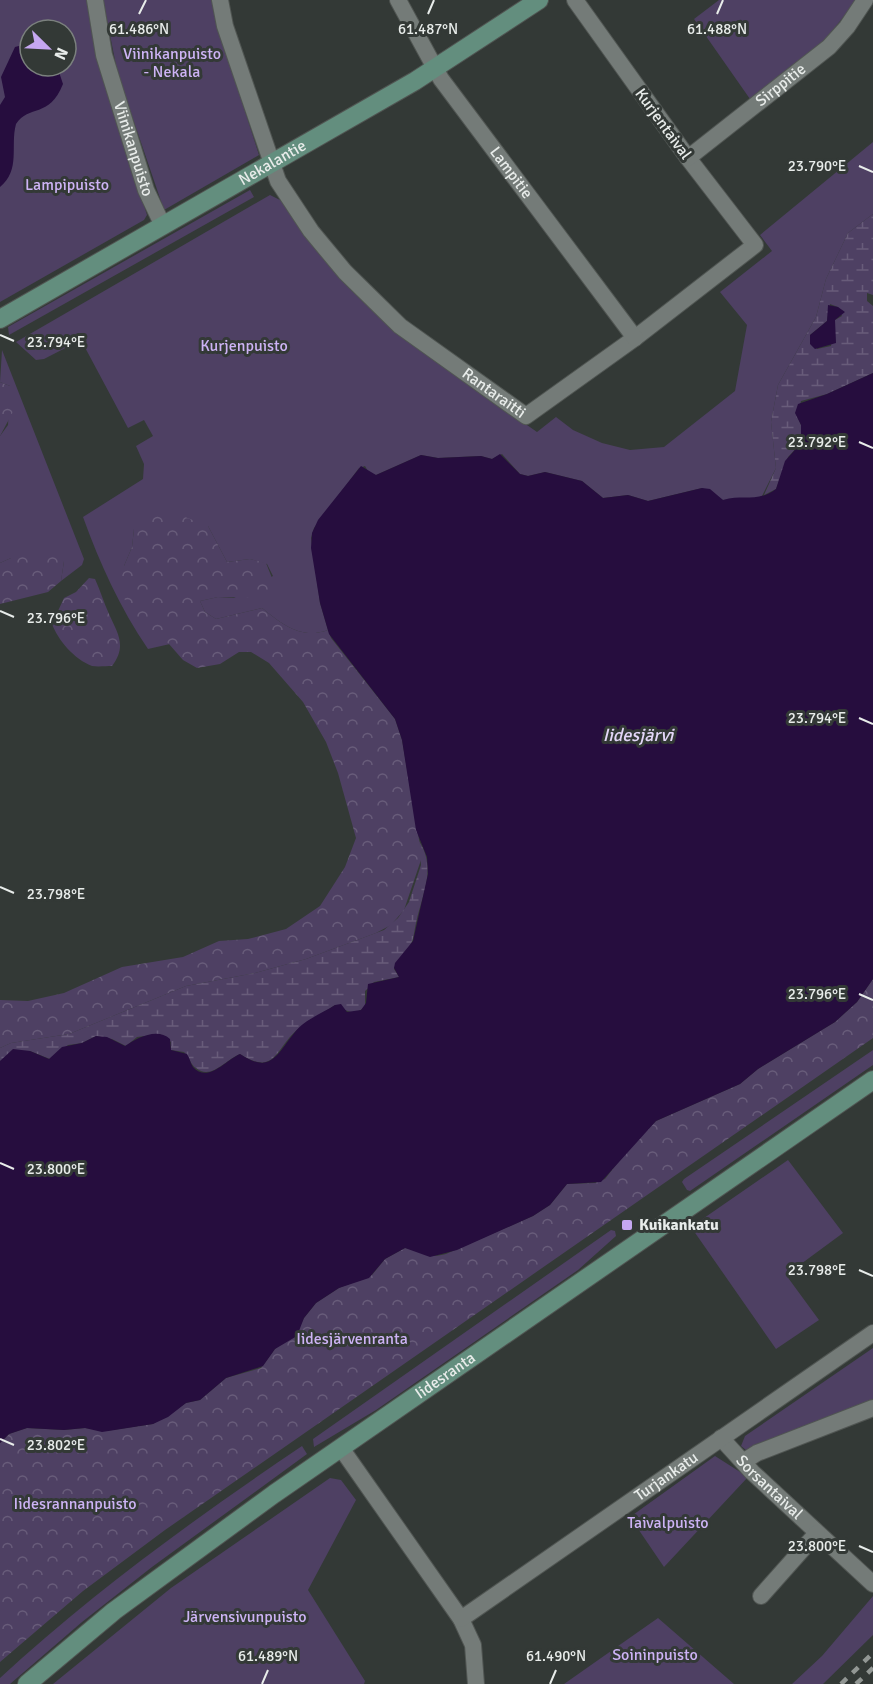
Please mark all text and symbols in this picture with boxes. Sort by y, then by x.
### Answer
north arrow [18,18,78,78]
text: 61.486°N [109,20,169,38]
text: 61.487°N [398,20,458,38]
text: 61.488°N [687,20,747,38]
park label: Viinikanpuisto - Nekala [123,44,221,82]
text: N [49,45,72,63]
street label: Sirppitie [752,59,810,111]
street label: Kurjentaival [630,84,696,164]
street label: Viinikanpuisto [109,99,158,200]
street label: Nekalantie [235,136,310,190]
street label: Lampitie [485,143,537,203]
text: 23.790°E [788,157,846,175]
park label: Lampipuisto [25,175,109,195]
text: 23.794°E [27,333,85,351]
park label: Kurjenpuisto [200,336,288,356]
street label: Rantaraitti [458,363,530,423]
text: 23.792°E [788,433,846,451]
text: 23.796°E [27,609,85,627]
text: 23.794°E [788,709,846,727]
water label: Iidesjärvi [603,724,676,746]
text: 23.798°E [27,885,85,903]
text: 23.796°E [788,985,846,1003]
text: 23.800°E [27,1160,85,1178]
place label: Kuikankatu [639,1215,719,1235]
marker: Kuikankatu [620,1218,634,1232]
text: 23.798°E [788,1261,846,1279]
park label: Iidesjärvenranta [296,1329,408,1349]
street label: Iidesranta [411,1348,479,1403]
text: 23.802°E [27,1436,85,1454]
street label: Turjankatu [631,1447,702,1506]
street label: Sorsantaival [731,1451,807,1524]
park label: Iidesrannanpuisto [14,1494,136,1514]
park label: Taivalpuisto [627,1513,709,1533]
text: 23.800°E [788,1537,846,1555]
park label: Järvensivunpuisto [183,1607,307,1627]
park label: Soininpuisto [612,1645,698,1665]
text: 61.489°N [238,1647,298,1665]
text: 61.490°N [526,1647,586,1665]

